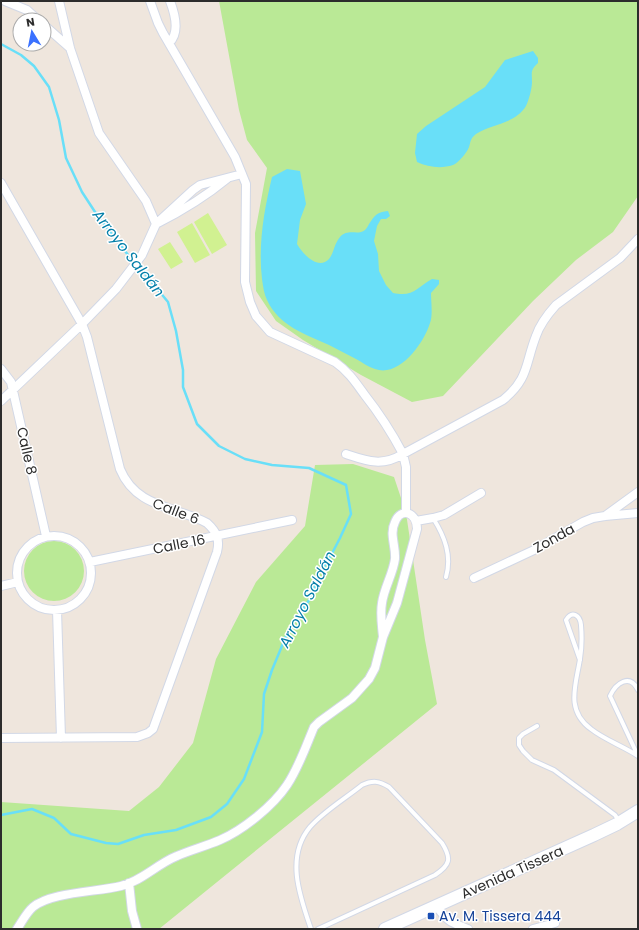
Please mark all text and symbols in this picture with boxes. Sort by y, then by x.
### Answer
north arrow [12,12,52,52]
text: N [25,14,36,31]
water label: Arroyo Saldán [88,204,170,301]
street label: Calle 8 [12,425,42,477]
street label: Calle 6 [150,493,202,529]
street label: Zonda [530,518,578,558]
street label: Calle 16 [151,529,207,559]
water label: Arroyo Saldán [273,547,340,652]
street label: Avenida Tissera [458,840,566,904]
place label: Av. M. Tissera 444 [439,906,561,926]
marker: Av. M. Tissera 444 [426,911,436,921]

